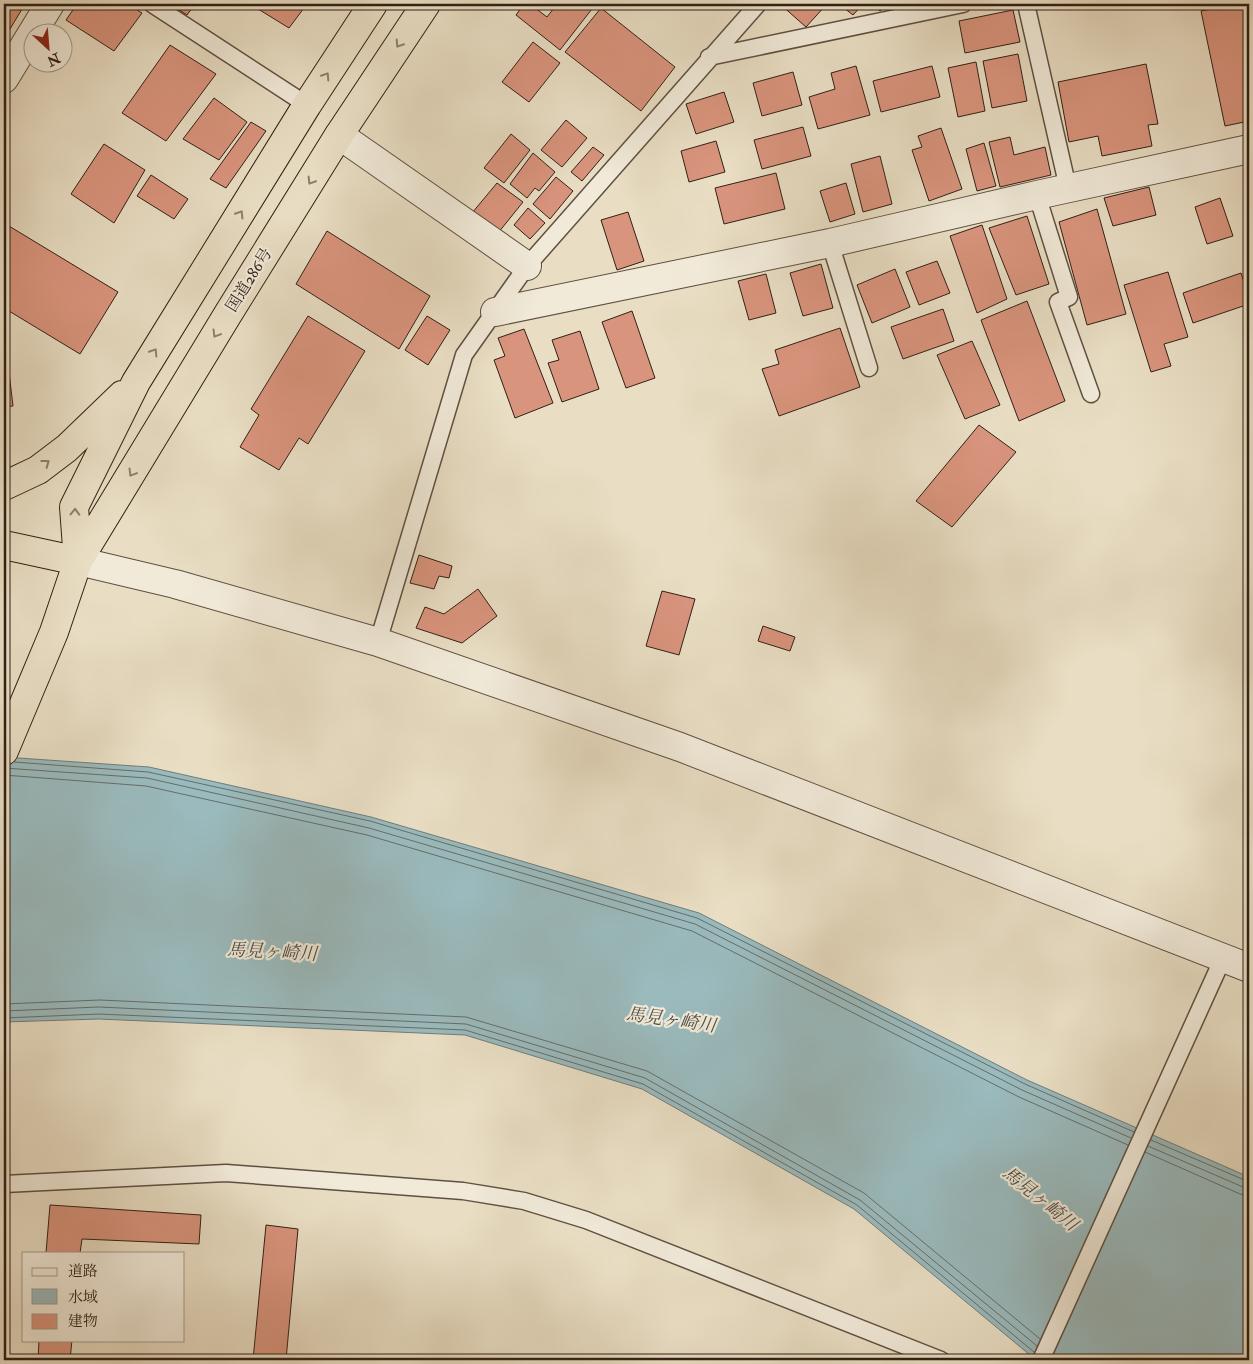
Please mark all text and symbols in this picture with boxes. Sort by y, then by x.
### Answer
north arrow [22,22,72,72]
one-way arrow [396,38,405,48]
text: N [44,48,64,70]
one-way arrow [320,72,329,82]
one-way arrow [307,175,317,184]
one-way arrow [233,210,243,219]
street label: 国道286号 [222,244,276,316]
one-way arrow [212,328,222,337]
one-way arrow [148,348,158,357]
one-way arrow [40,460,50,469]
one-way arrow [128,467,138,476]
one-way arrow [70,508,81,516]
water label: 馬見ヶ崎川 [226,938,320,966]
water label: 馬見ヶ崎川 [625,1002,719,1038]
water label: 馬見ヶ崎川 [998,1162,1084,1238]
legend [22,1252,185,1342]
text: 道路 [68,1262,98,1281]
text: 水域 [68,1288,98,1307]
text: 建物 [68,1312,98,1331]

